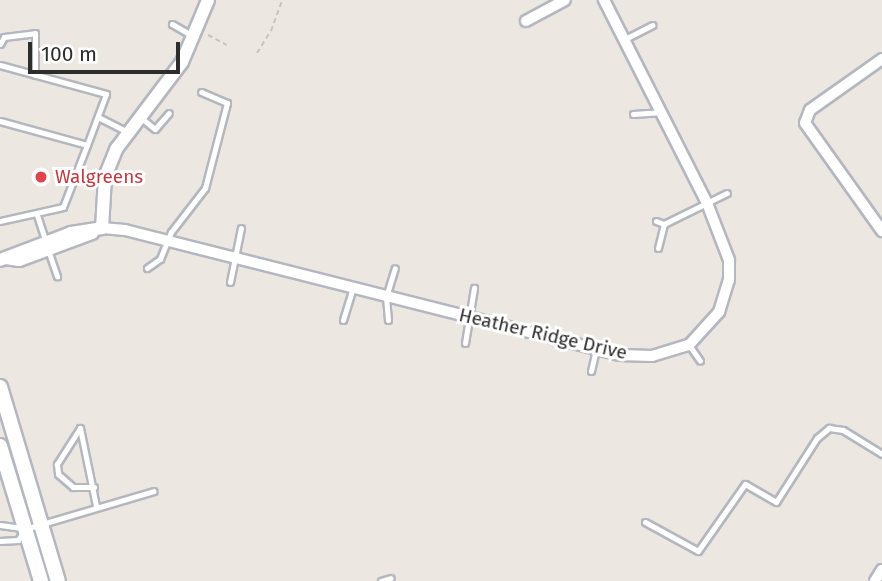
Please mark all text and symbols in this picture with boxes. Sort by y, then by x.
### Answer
scale bar [32,28,184,72]
text: 100 m [41,41,97,67]
place label: Walgreens [55,166,143,188]
marker: Walgreens [33,169,49,185]
street label: Heather Ridge Drive [457,304,629,364]

